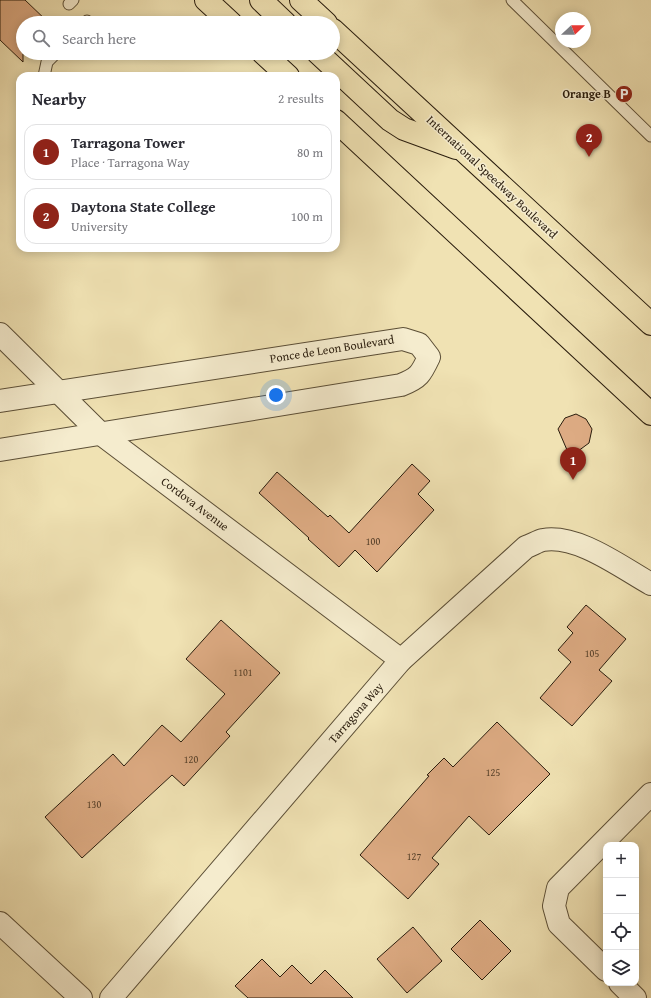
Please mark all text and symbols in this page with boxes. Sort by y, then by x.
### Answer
north arrow [555,12,591,48]
search box [16,16,340,60]
icon: search [30,27,52,49]
text: Search here [62,28,136,49]
parking icon: Orange B [614,84,634,104]
place label: Orange B [563,85,611,102]
text: Nearby [32,86,86,111]
text: 2 results [278,89,324,108]
street label: International Speedway Boulevard [423,111,562,242]
pin: 2 [576,124,602,157]
text: Tarragona Tower [71,132,185,153]
text: 1 [43,143,49,162]
text: 80 m [297,143,323,162]
text: Place · Tarragona Way [71,153,190,172]
text: Daytona State College [71,196,216,217]
text: 2 [43,207,49,226]
text: 100 m [291,207,323,226]
text: University [71,217,128,236]
street label: Ponce de Leon Boulevard [269,330,396,367]
your location [266,385,286,405]
pin: 1 [560,447,586,480]
street label: Cordova Avenue [158,473,233,535]
house number: 100 [366,534,380,549]
house number: 105 [585,646,599,661]
house number: 1101 [233,665,253,680]
street label: Tarragona Way [324,678,387,747]
house number: 120 [184,752,198,767]
house number: 125 [486,765,500,780]
house number: 130 [87,797,101,812]
map controls [603,842,639,986]
button: + [603,842,639,878]
house number: 127 [407,849,421,864]
button: − [603,878,639,914]
button: locate [603,914,639,950]
button: layers [603,950,639,986]

